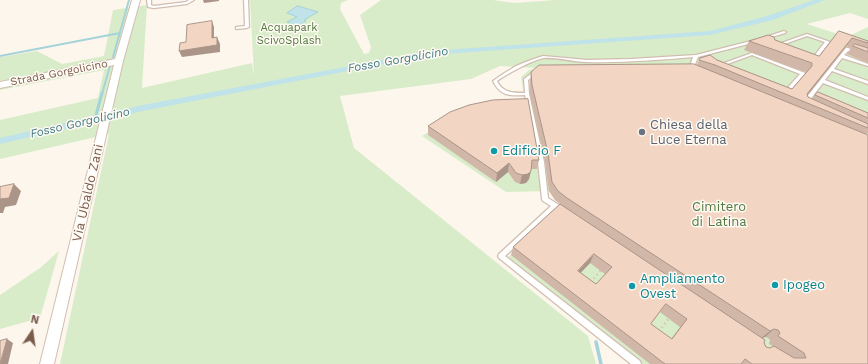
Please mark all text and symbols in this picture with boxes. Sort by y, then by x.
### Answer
park label: Acquapark ScivoSplash [257,21,321,47]
water label: Fosso Gorgolicino [347,44,449,76]
street label: Strada Gorgolicino [9,57,109,89]
water label: Fosso Gorgolicino [29,105,131,141]
place label: Chiesa della Luce Eterna [650,117,728,148]
marker: Chiesa della Luce Eterna [637,127,647,137]
street label: Via Ubaldo Zani [69,143,107,243]
place label: Edificio F [502,143,561,159]
marker: Edificio F [489,146,499,156]
park label: Cimitero di Latina [691,199,747,230]
place label: Ampliamento Ovest [640,271,725,302]
place label: Ipogeo [783,277,825,293]
marker: Ipogeo [770,280,780,290]
marker: Ampliamento Ovest [627,281,637,291]
north arrow [12,312,52,352]
text: N [29,313,40,327]

